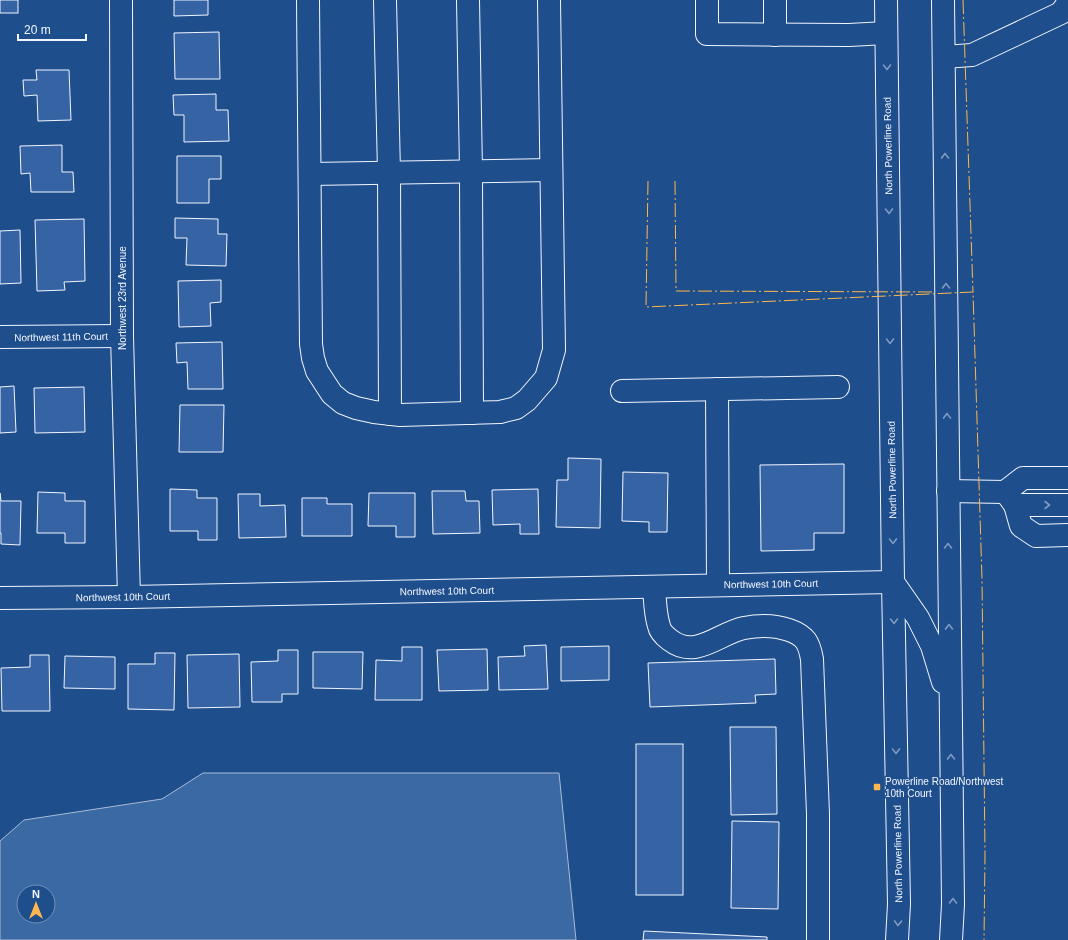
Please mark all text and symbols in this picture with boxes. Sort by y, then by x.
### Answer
scale bar [18,16,86,42]
text: 20 m [24,23,51,37]
one-way arrow [883,64,891,70]
street label: North Powerline Road [882,97,894,195]
one-way arrow [941,153,949,159]
one-way arrow [884,208,893,214]
street label: Northwest 23rd Avenue [117,246,128,350]
one-way arrow [942,283,950,289]
street label: Northwest 11th Court [14,331,108,343]
one-way arrow [886,338,894,344]
one-way arrow [943,413,951,419]
street label: North Powerline Road [886,421,898,519]
one-way arrow [1044,501,1050,509]
one-way arrow [889,538,897,544]
one-way arrow [944,543,952,549]
street label: Northwest 10th Court [724,578,819,590]
street label: Northwest 10th Court [400,585,495,597]
street label: Northwest 10th Court [76,591,171,603]
one-way arrow [890,618,898,624]
one-way arrow [945,624,953,630]
one-way arrow [892,748,900,754]
one-way arrow [947,754,955,760]
place label: Powerline Road/Northwest 10th Court [885,776,1004,799]
marker: Powerline Road/Northwest 10th Court [872,782,882,792]
street label: North Powerline Road [892,805,904,903]
north arrow [16,884,56,924]
text: N [32,888,40,900]
one-way arrow [949,898,957,904]
one-way arrow [894,920,902,926]

